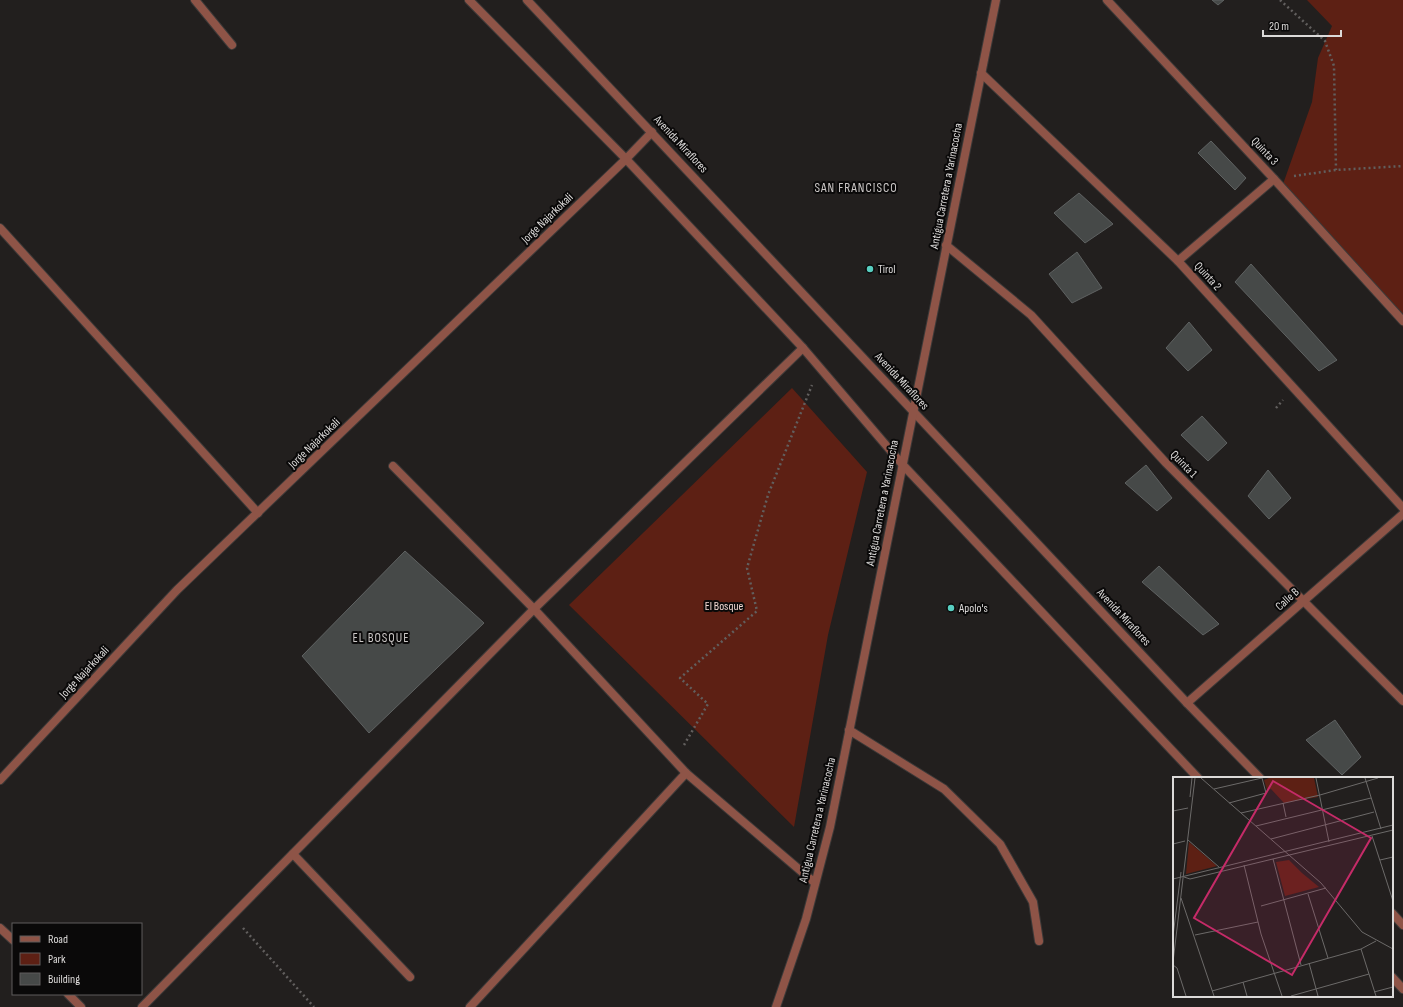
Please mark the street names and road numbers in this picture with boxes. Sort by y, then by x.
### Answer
street label: Avenida Miraflores [650,112,711,176]
street label: Antigua Carretera a Yarinacocha [927,121,966,251]
street label: Quinta 3 [1248,134,1282,169]
street label: Jorge Najarkokali [518,190,576,247]
street label: Quinta 2 [1191,259,1224,294]
street label: Avenida Miraflores [871,349,932,413]
street label: Jorge Najarkokali [285,415,343,472]
street label: Antigua Carretera a Yarinacocha [863,438,902,568]
street label: Quinta 1 [1167,447,1201,482]
street label: Avenida Miraflores [1093,585,1154,649]
street label: Calle B [1272,585,1302,614]
street label: Jorge Najarkokali [56,643,112,702]
street label: Antigua Carretera a Yarinacocha [796,756,839,885]

